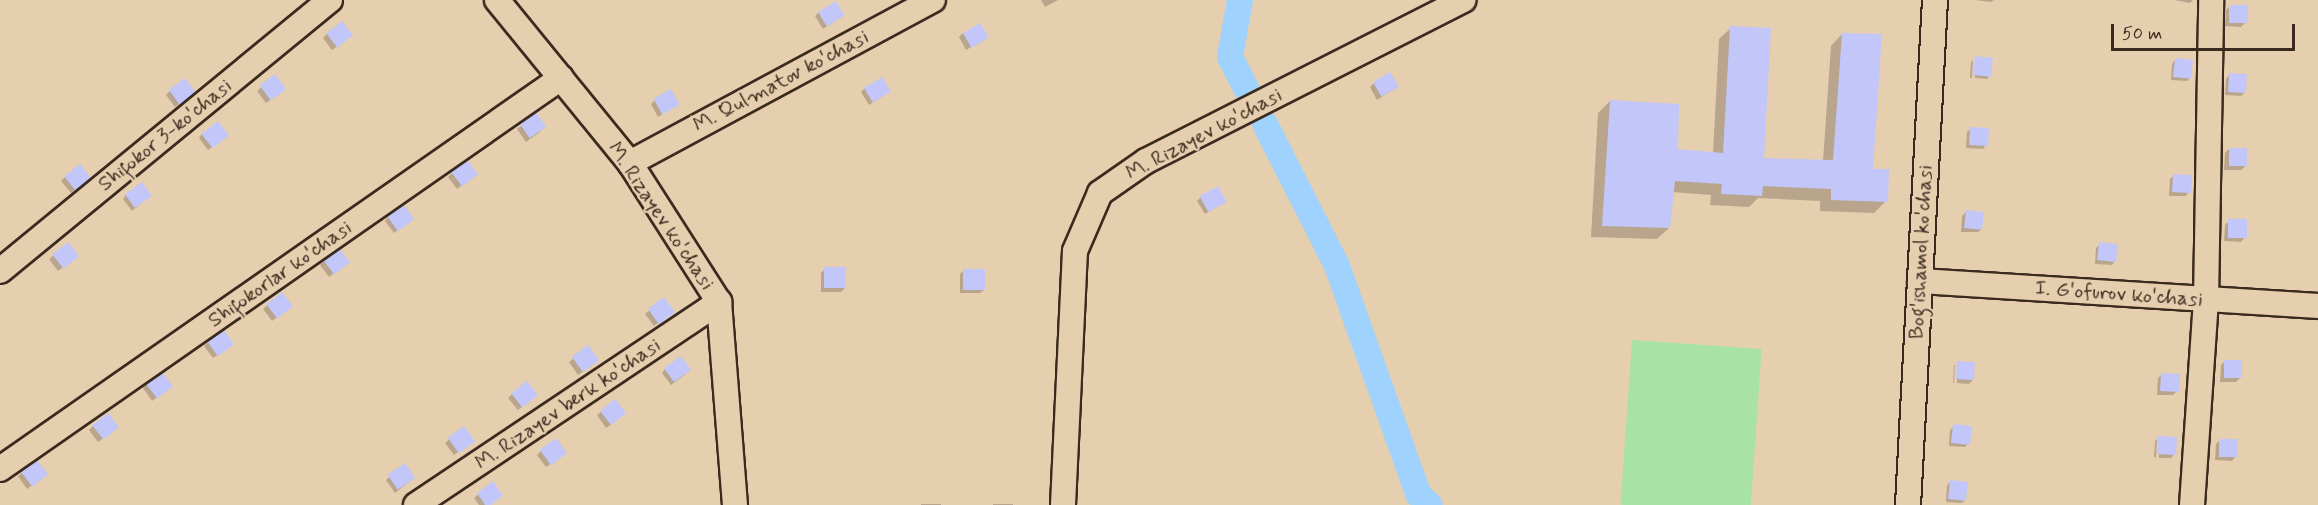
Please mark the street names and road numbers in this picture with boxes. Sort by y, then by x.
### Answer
street label: M. Qulmatov ko'chasi [689,24,873,138]
street label: Shifokor 3-ko'chasi [93,73,237,197]
street label: M. Rizayev ko'chasi [1122,83,1286,185]
street label: M. Rizayev ko'chasi [602,138,720,294]
street label: Bog'ishamol ko'chasi [1904,164,1938,340]
street label: Shifokorlar ko'chasi [203,215,357,333]
street label: I. G'ofurov ko'chasi [2035,276,2203,312]
street label: M. Rizayev berk ko'chasi [470,332,666,476]

